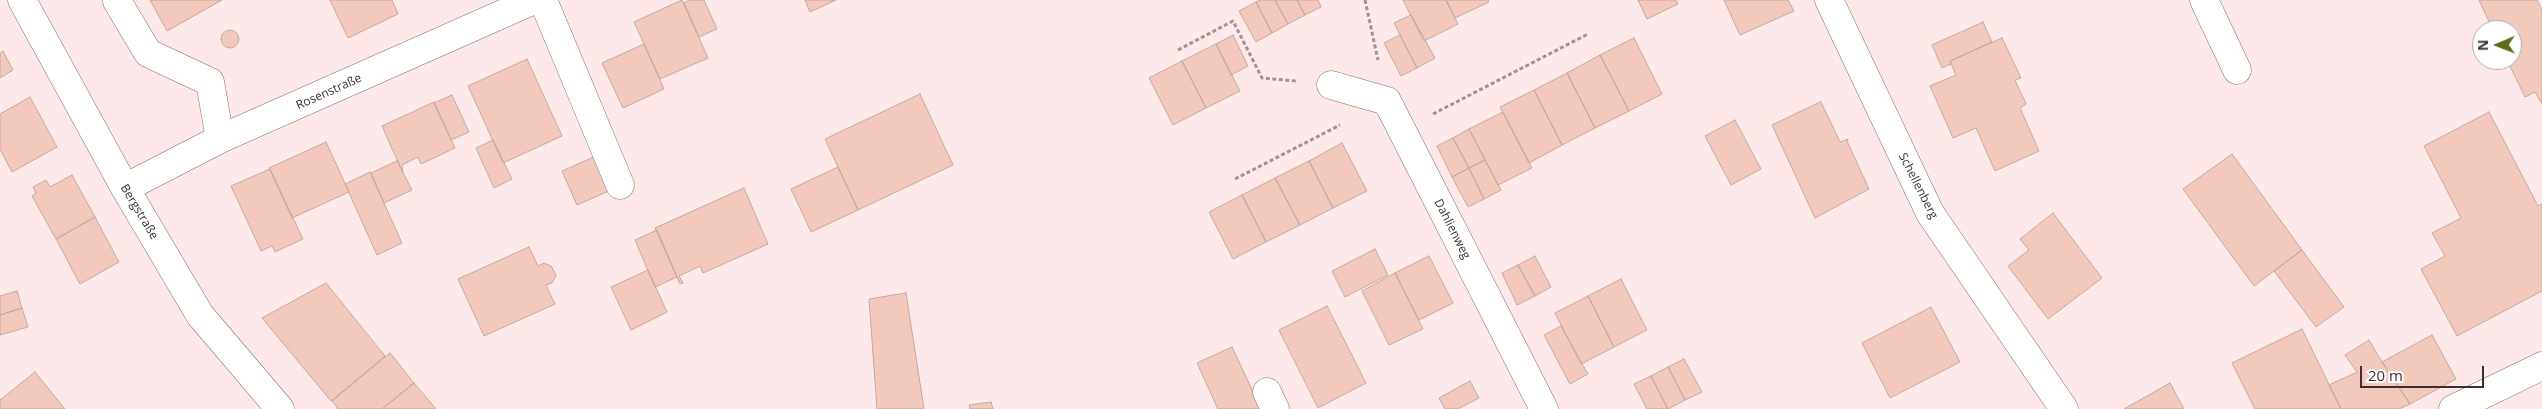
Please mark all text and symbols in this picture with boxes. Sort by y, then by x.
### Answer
north arrow [2472,20,2522,70]
text: N [2473,39,2492,51]
street label: Rosenstraße [294,71,364,113]
street label: Schellenberg [1895,151,1941,221]
street label: Bergstraße [117,182,161,242]
street label: Dahlienweg [1431,197,1473,261]
scale bar [2362,356,2486,388]
text: 20 m [2368,365,2403,385]

